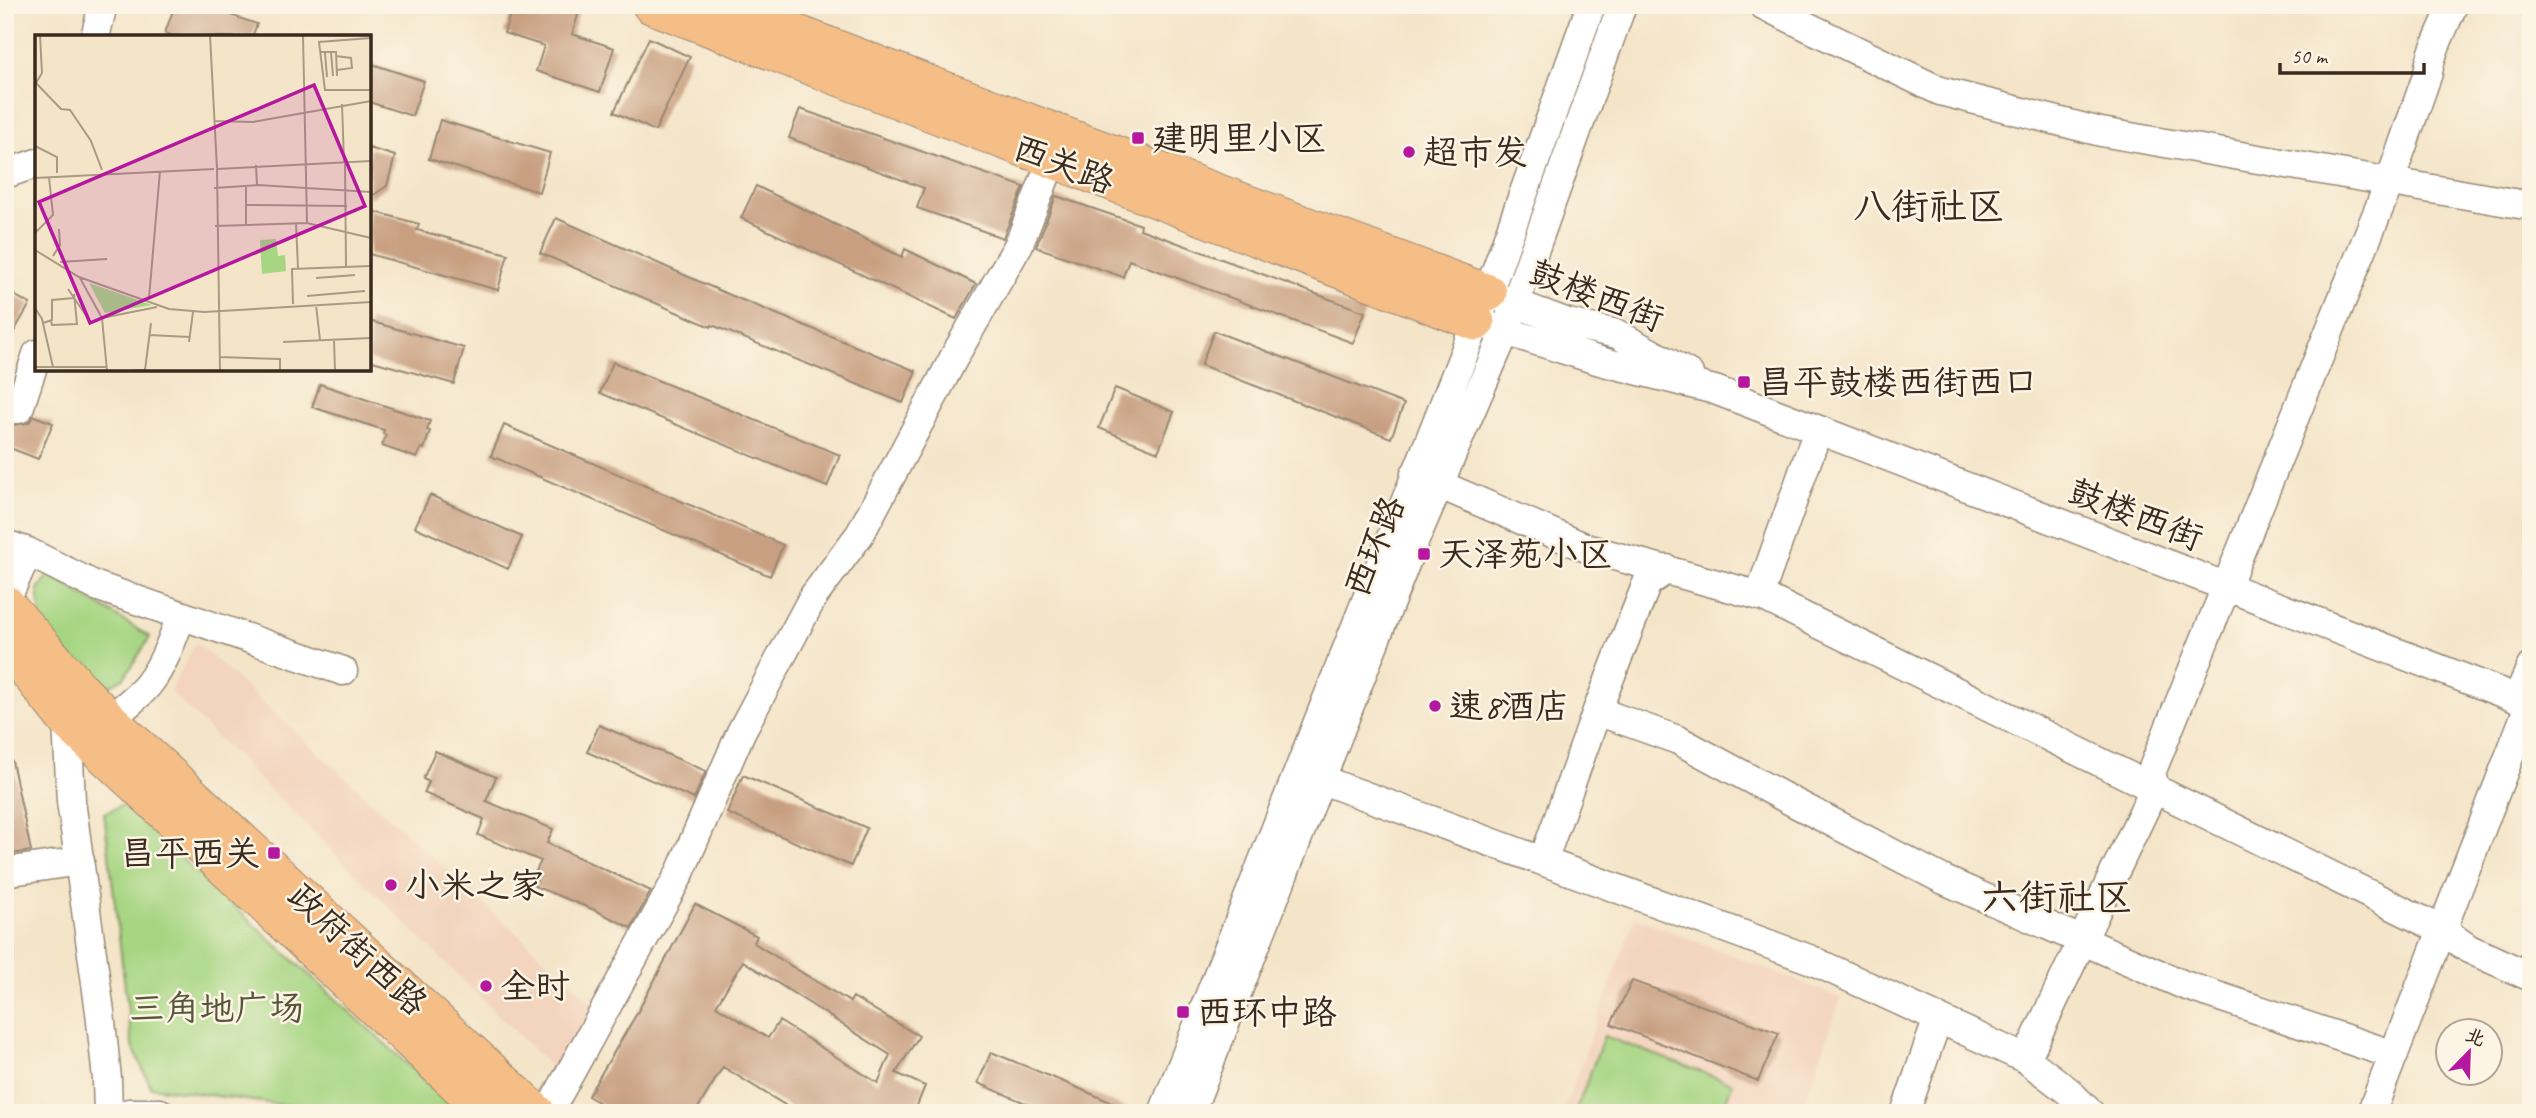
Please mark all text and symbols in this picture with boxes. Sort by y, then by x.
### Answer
scale bar [2280,32,2424,76]
inset map [35,35,371,371]
text: 50 m [2291,43,2329,69]
place label: 建明里小区 [1152,116,1327,161]
street label: 西关路 [1007,125,1121,204]
marker: 建明里小区 [1130,130,1146,146]
place label: 超市发 [1423,130,1528,175]
marker: 超市发 [1401,144,1417,160]
district label: 八街社区 [1853,183,2005,230]
street label: 鼓楼西街 [1523,249,1670,342]
place label: 昌平鼓楼西街西口 [1758,360,2038,405]
marker: 昌平鼓楼西街西口 [1736,374,1752,390]
street label: 鼓楼西街 [2062,468,2209,561]
street label: 西环路 [1334,489,1415,603]
place label: 天泽苑小区 [1438,532,1613,577]
marker: 天泽苑小区 [1416,546,1432,562]
place label: 速8酒店 [1449,684,1570,729]
marker: 速8酒店 [1427,698,1443,714]
place label: 昌平西关 [120,831,260,876]
marker: 昌平西关 [266,845,282,861]
place label: 小米之家 [405,863,545,908]
street label: 政府街西路 [278,873,437,1026]
district label: 六街社区 [1981,874,2133,921]
marker: 小米之家 [383,877,399,893]
place label: 全时 [500,964,570,1009]
marker: 全时 [478,978,494,994]
park label: 三角地广场 [129,986,305,1031]
place label: 西环中路 [1197,990,1337,1035]
marker: 西环中路 [1175,1004,1191,1020]
north arrow [2434,1016,2504,1086]
text: 北 [2462,1023,2489,1052]

